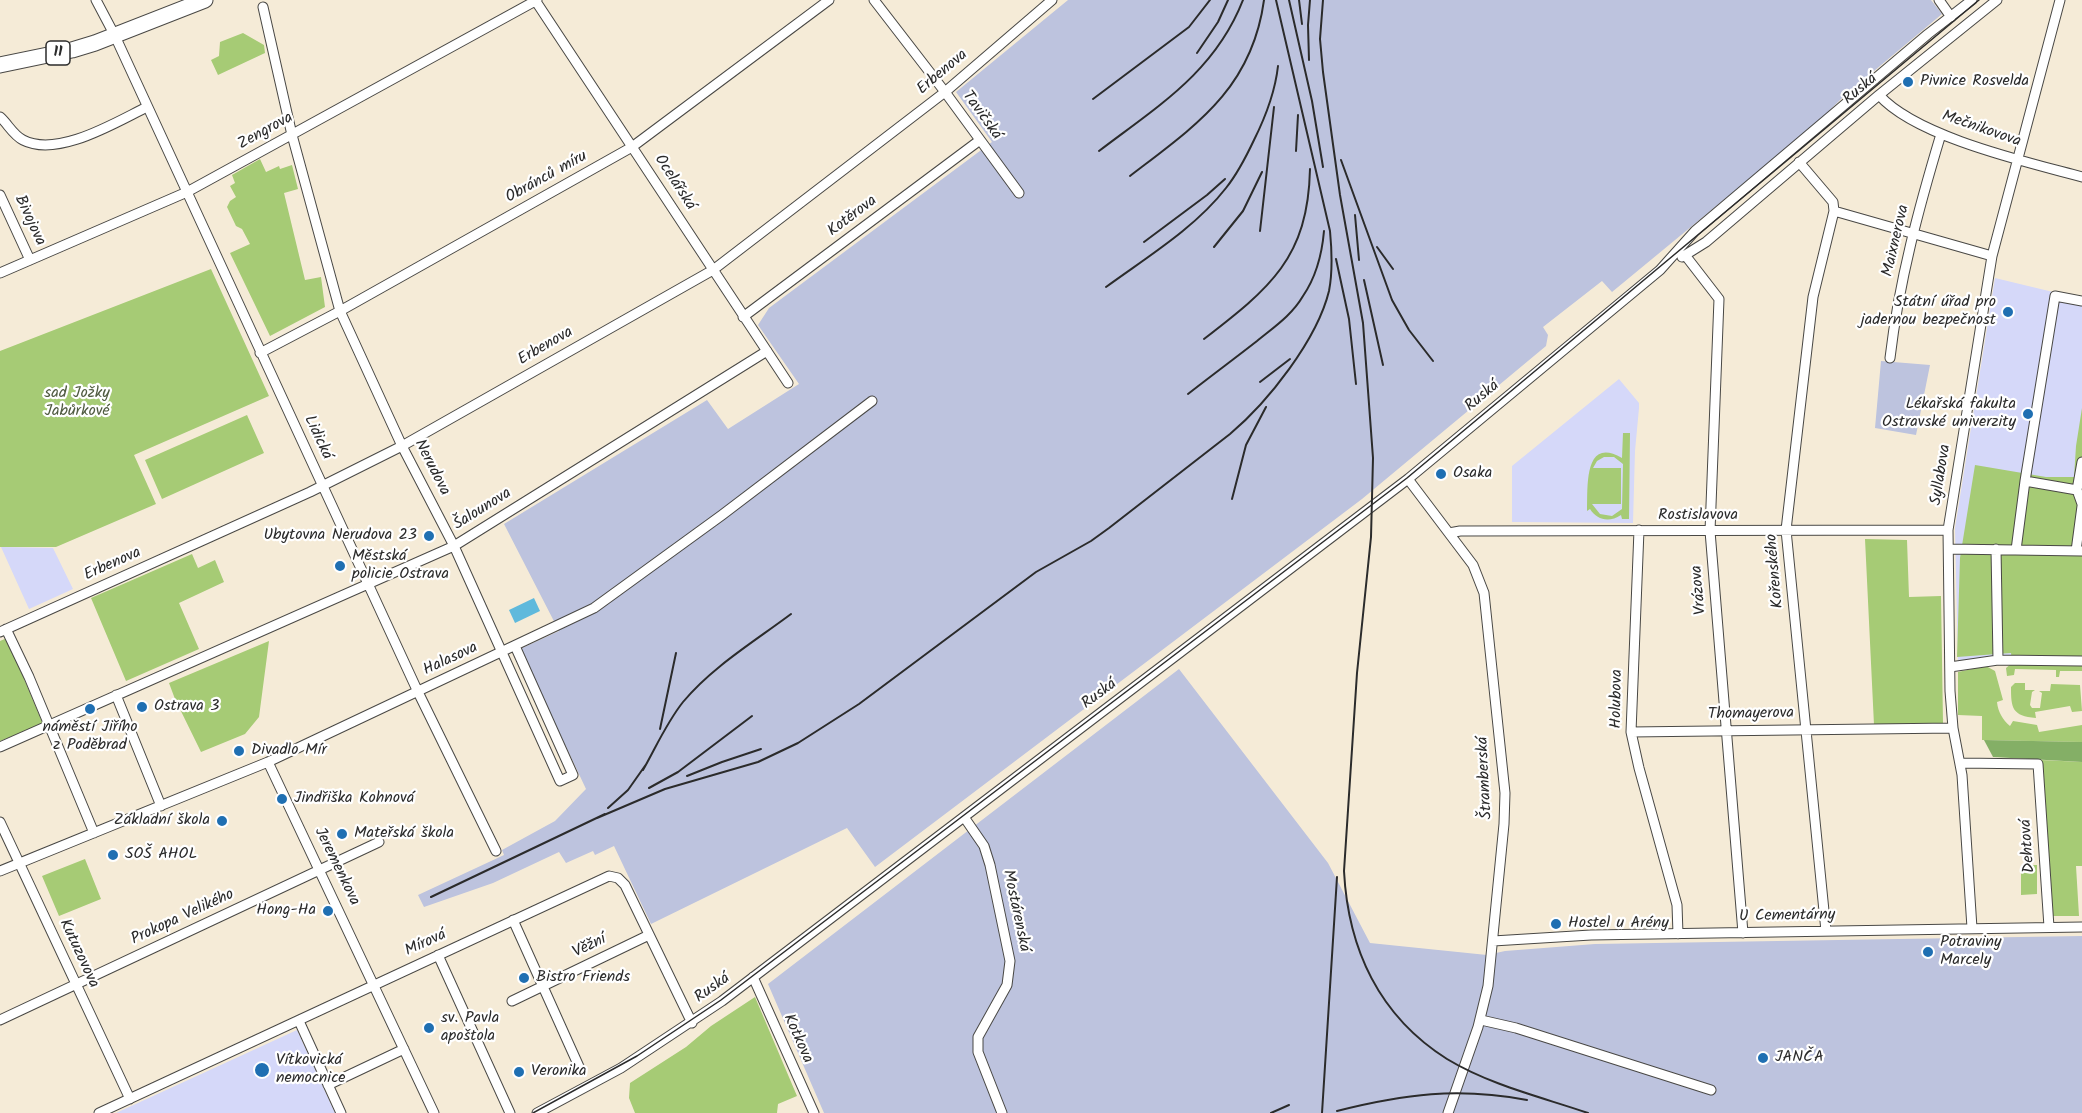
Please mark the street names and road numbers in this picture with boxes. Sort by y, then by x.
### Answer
road number: 11 [46,41,70,65]
street label: Erbenova [914,46,972,100]
street label: Ruská [1840,70,1882,110]
street label: Tavičská [957,88,1005,144]
street label: Mečnikovova [1939,108,2023,152]
street label: Zengrova [235,109,297,155]
street label: Obránců míru [503,148,591,208]
street label: Ocelářská [649,152,699,214]
street label: Kotěrova [825,192,881,242]
street label: Bivojova [9,193,49,249]
street label: Maixnerova [1879,203,1915,279]
street label: Erbenova [515,324,577,370]
street label: Ruská [1462,377,1504,417]
street label: Lidická [298,413,336,463]
street label: Nerudova [409,437,453,499]
street label: Syllabova [1928,443,1956,507]
street label: Šalounova [450,485,516,535]
street label: Rostislavova [1658,506,1738,526]
street label: Kořenského [1763,533,1789,609]
street label: Erbenova [82,544,144,586]
street label: Vrázova [1688,564,1712,616]
street label: Halasova [421,639,481,681]
street label: Holubova [1608,669,1628,729]
street label: Ruská [1079,676,1121,714]
street label: Thomayerova [1708,705,1794,725]
street label: Štramberská [1474,736,1498,820]
street label: Dehtová [2018,818,2040,874]
street label: Jeremenkova [309,825,363,909]
street label: Mostárenská [997,868,1033,954]
street label: Prokopa Velikého [128,886,238,950]
street label: U Cementárny [1739,907,1835,927]
street label: Kutuzovova [54,917,102,991]
street label: Mírová [402,926,450,962]
street label: Věžní [570,931,610,963]
street label: Ruská [692,970,734,1008]
street label: Kotkova [778,1011,816,1067]

